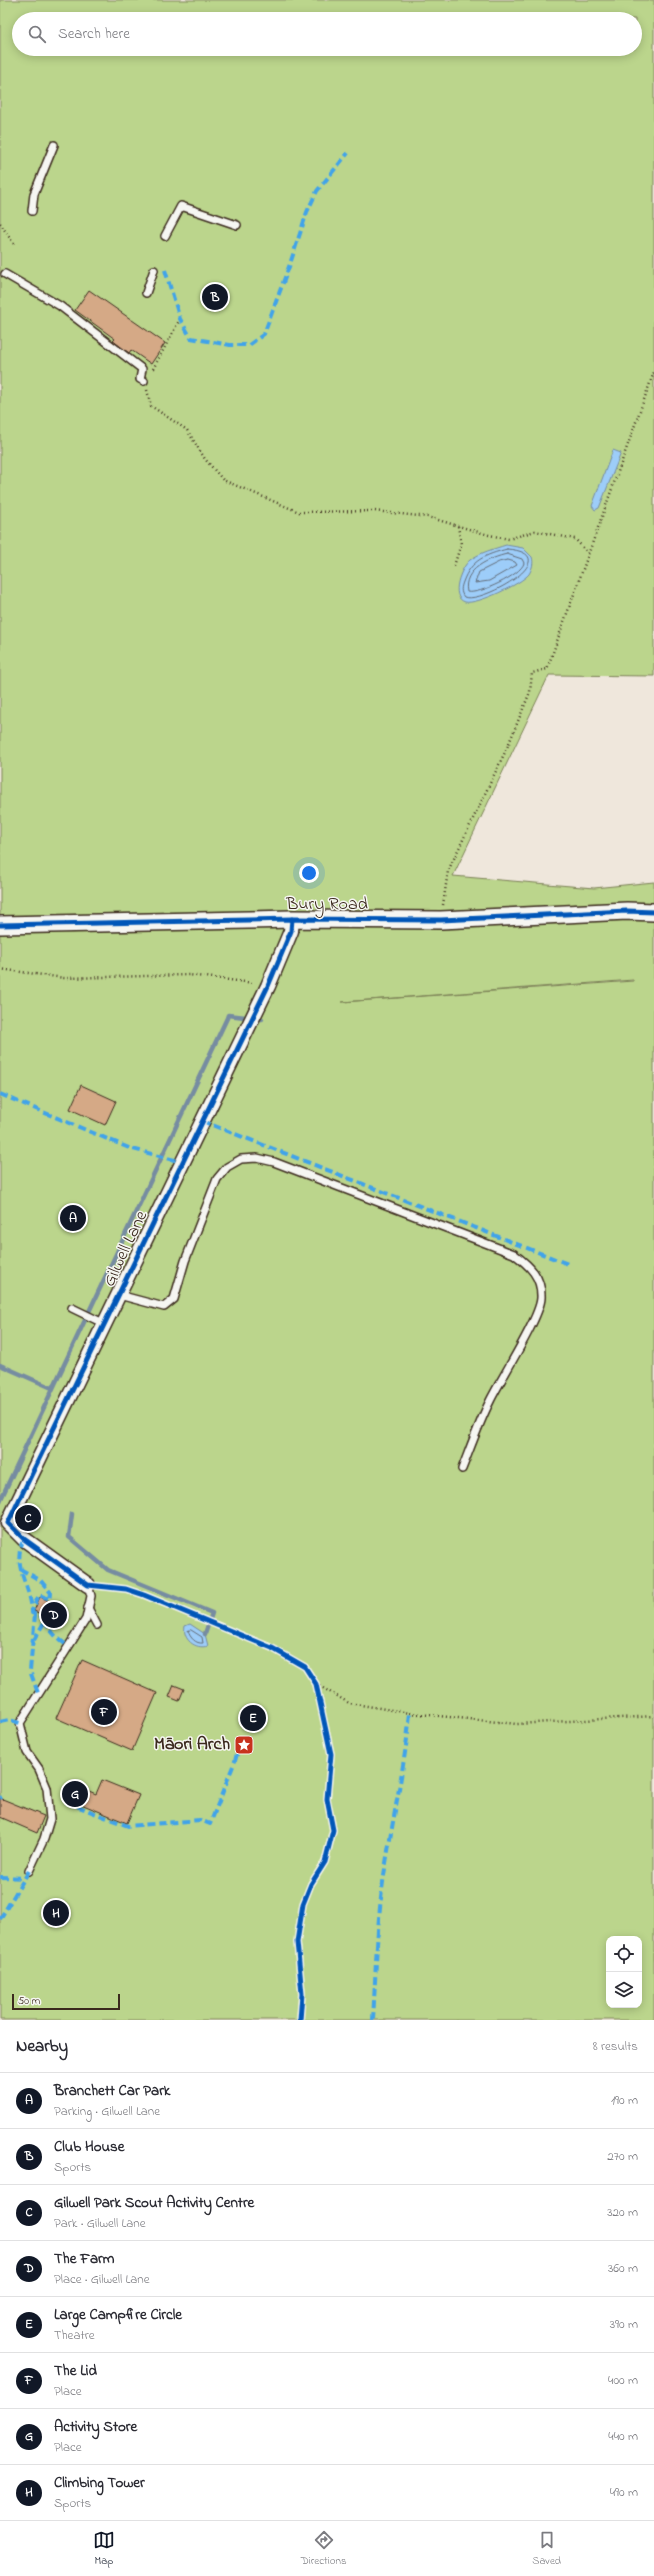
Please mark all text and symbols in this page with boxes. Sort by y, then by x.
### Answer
search box [12,12,642,56]
icon: search [26,23,48,45]
text: Search here [58,23,130,45]
pin: B [202,282,228,312]
your location [299,863,319,883]
street label: Bury Road [285,892,368,918]
pin: A [60,1203,86,1233]
street label: Gilwell Lane [97,1206,155,1291]
pin: C [15,1503,41,1533]
pin: D [41,1600,67,1630]
pin: F [91,1697,117,1727]
pin: E [240,1703,266,1733]
place label: Māori Arch [154,1732,230,1758]
place icon: Māori Arch [233,1734,255,1756]
pin: G [62,1779,88,1809]
pin: H [43,1898,69,1928]
map controls [606,1936,642,2008]
button: locate [606,1936,642,1972]
button: layers [606,1972,642,2008]
scale bar [12,1992,120,2011]
text: 50 m [18,1993,40,2009]
text: Nearby [16,2034,68,2059]
text: 8 results [593,2037,638,2056]
text: Branchett Car Park [54,2080,170,2102]
text: A [25,2091,33,2110]
text: 190 m [611,2091,638,2110]
text: Parking · Gilwell Lane [54,2102,160,2121]
text: Club House [54,2136,124,2158]
text: B [25,2147,33,2166]
text: 270 m [607,2147,638,2166]
text: Sports [54,2158,91,2177]
text: Gilwell Park Scout Activity Centre [54,2192,254,2214]
text: C [25,2203,33,2222]
text: 320 m [607,2203,638,2222]
text: Park · Gilwell Lane [54,2214,145,2233]
text: The Farm [54,2248,114,2270]
text: D [24,2259,34,2278]
text: 360 m [608,2259,638,2278]
text: Place · Gilwell Lane [54,2270,150,2289]
text: Large Campfire Circle [54,2304,182,2326]
text: E [25,2315,33,2334]
text: 390 m [610,2315,638,2334]
text: Theatre [54,2326,95,2345]
text: The Lid [54,2360,97,2382]
text: F [25,2371,33,2390]
text: 400 m [608,2371,638,2390]
text: Place [54,2382,82,2401]
text: Activity Store [54,2416,137,2438]
text: G [25,2427,33,2446]
text: 440 m [608,2427,638,2446]
text: Place [54,2438,82,2457]
text: Climbing Tower [54,2472,145,2494]
text: H [25,2483,33,2502]
text: 490 m [610,2483,638,2502]
text: Sports [54,2494,91,2513]
tab: Map [93,2529,115,2569]
tab: Directions [301,2529,346,2569]
tab: Saved [532,2529,561,2569]

